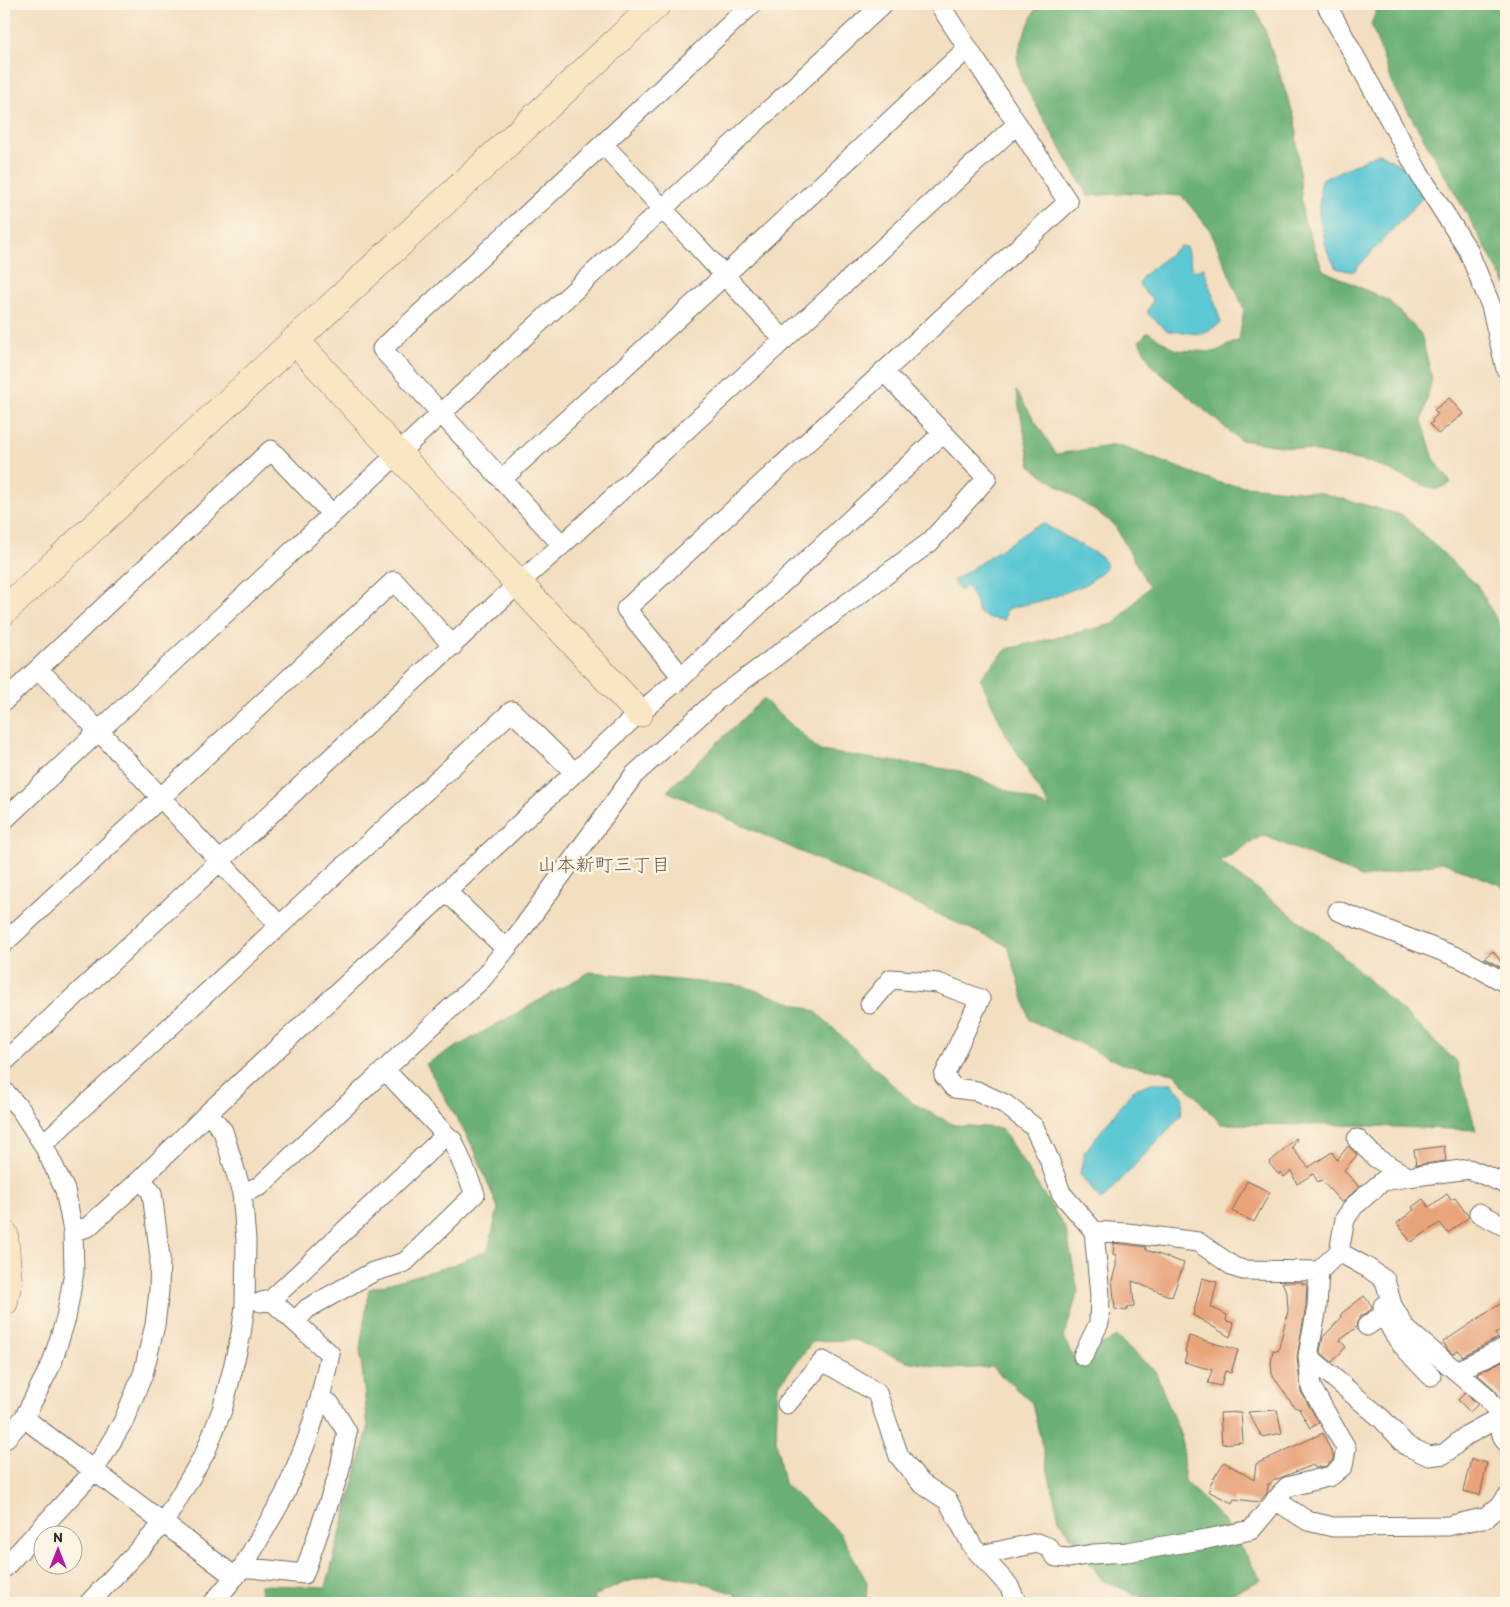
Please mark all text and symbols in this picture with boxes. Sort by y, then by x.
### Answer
district label: 山本新町三丁目 [537,853,671,876]
north arrow [32,1524,82,1574]
text: N [53,1529,63,1546]

